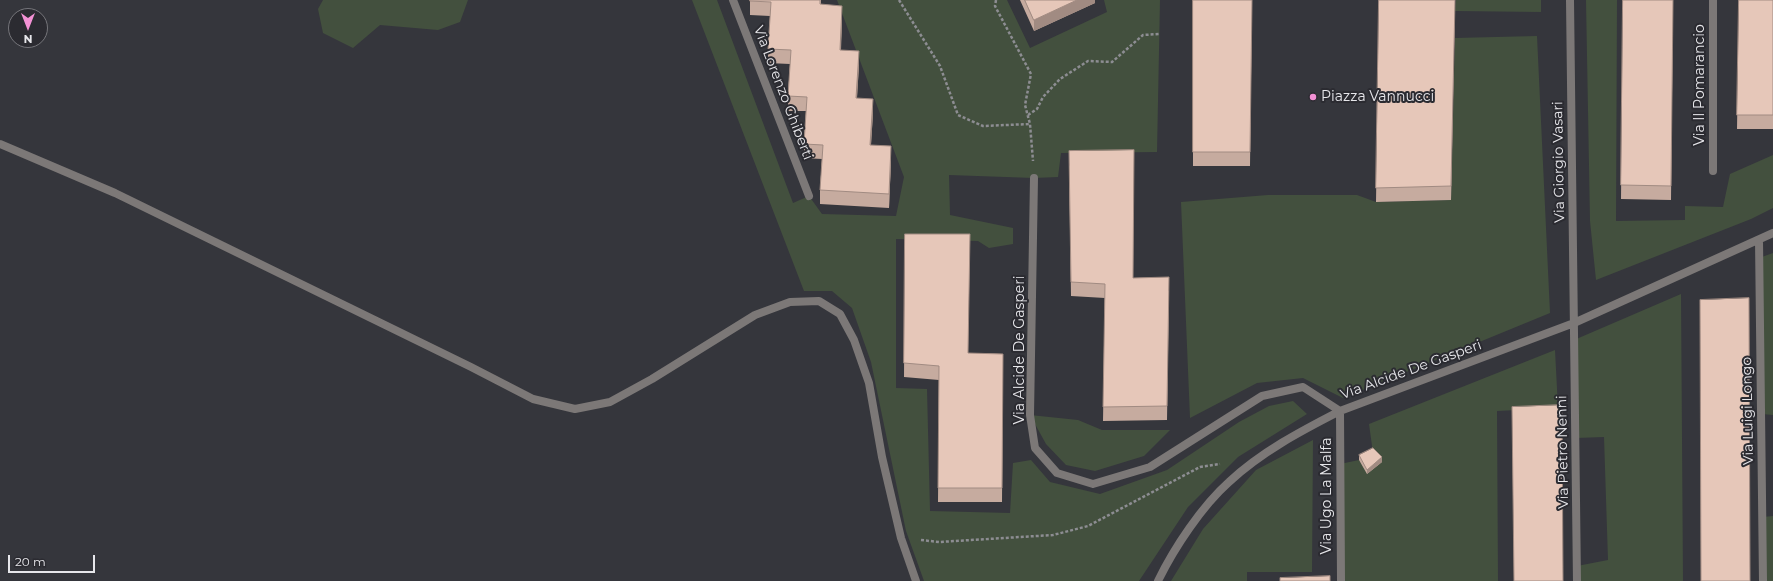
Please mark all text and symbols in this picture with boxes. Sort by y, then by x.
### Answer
north arrow [8,8,48,48]
street label: Via Lorenzo Ghiberti [750,24,816,162]
street label: Via Il Pomarancio [1692,24,1708,146]
text: N [24,32,32,46]
place label: Piazza Vannucci [1321,89,1434,105]
marker: Piazza Vannucci [1308,92,1318,102]
street label: Via Giorgio Vasari [1550,101,1568,223]
street label: Via Alcide De Gasperi [1012,275,1028,425]
street label: Via Alcide De Gasperi [1338,337,1484,403]
street label: Via Luigi Longo [1739,357,1757,465]
street label: Via Pietro Nenni [1554,395,1572,509]
street label: Via Ugo La Malfa [1319,438,1335,554]
scale bar [10,547,97,573]
text: 20 m [15,554,46,569]

